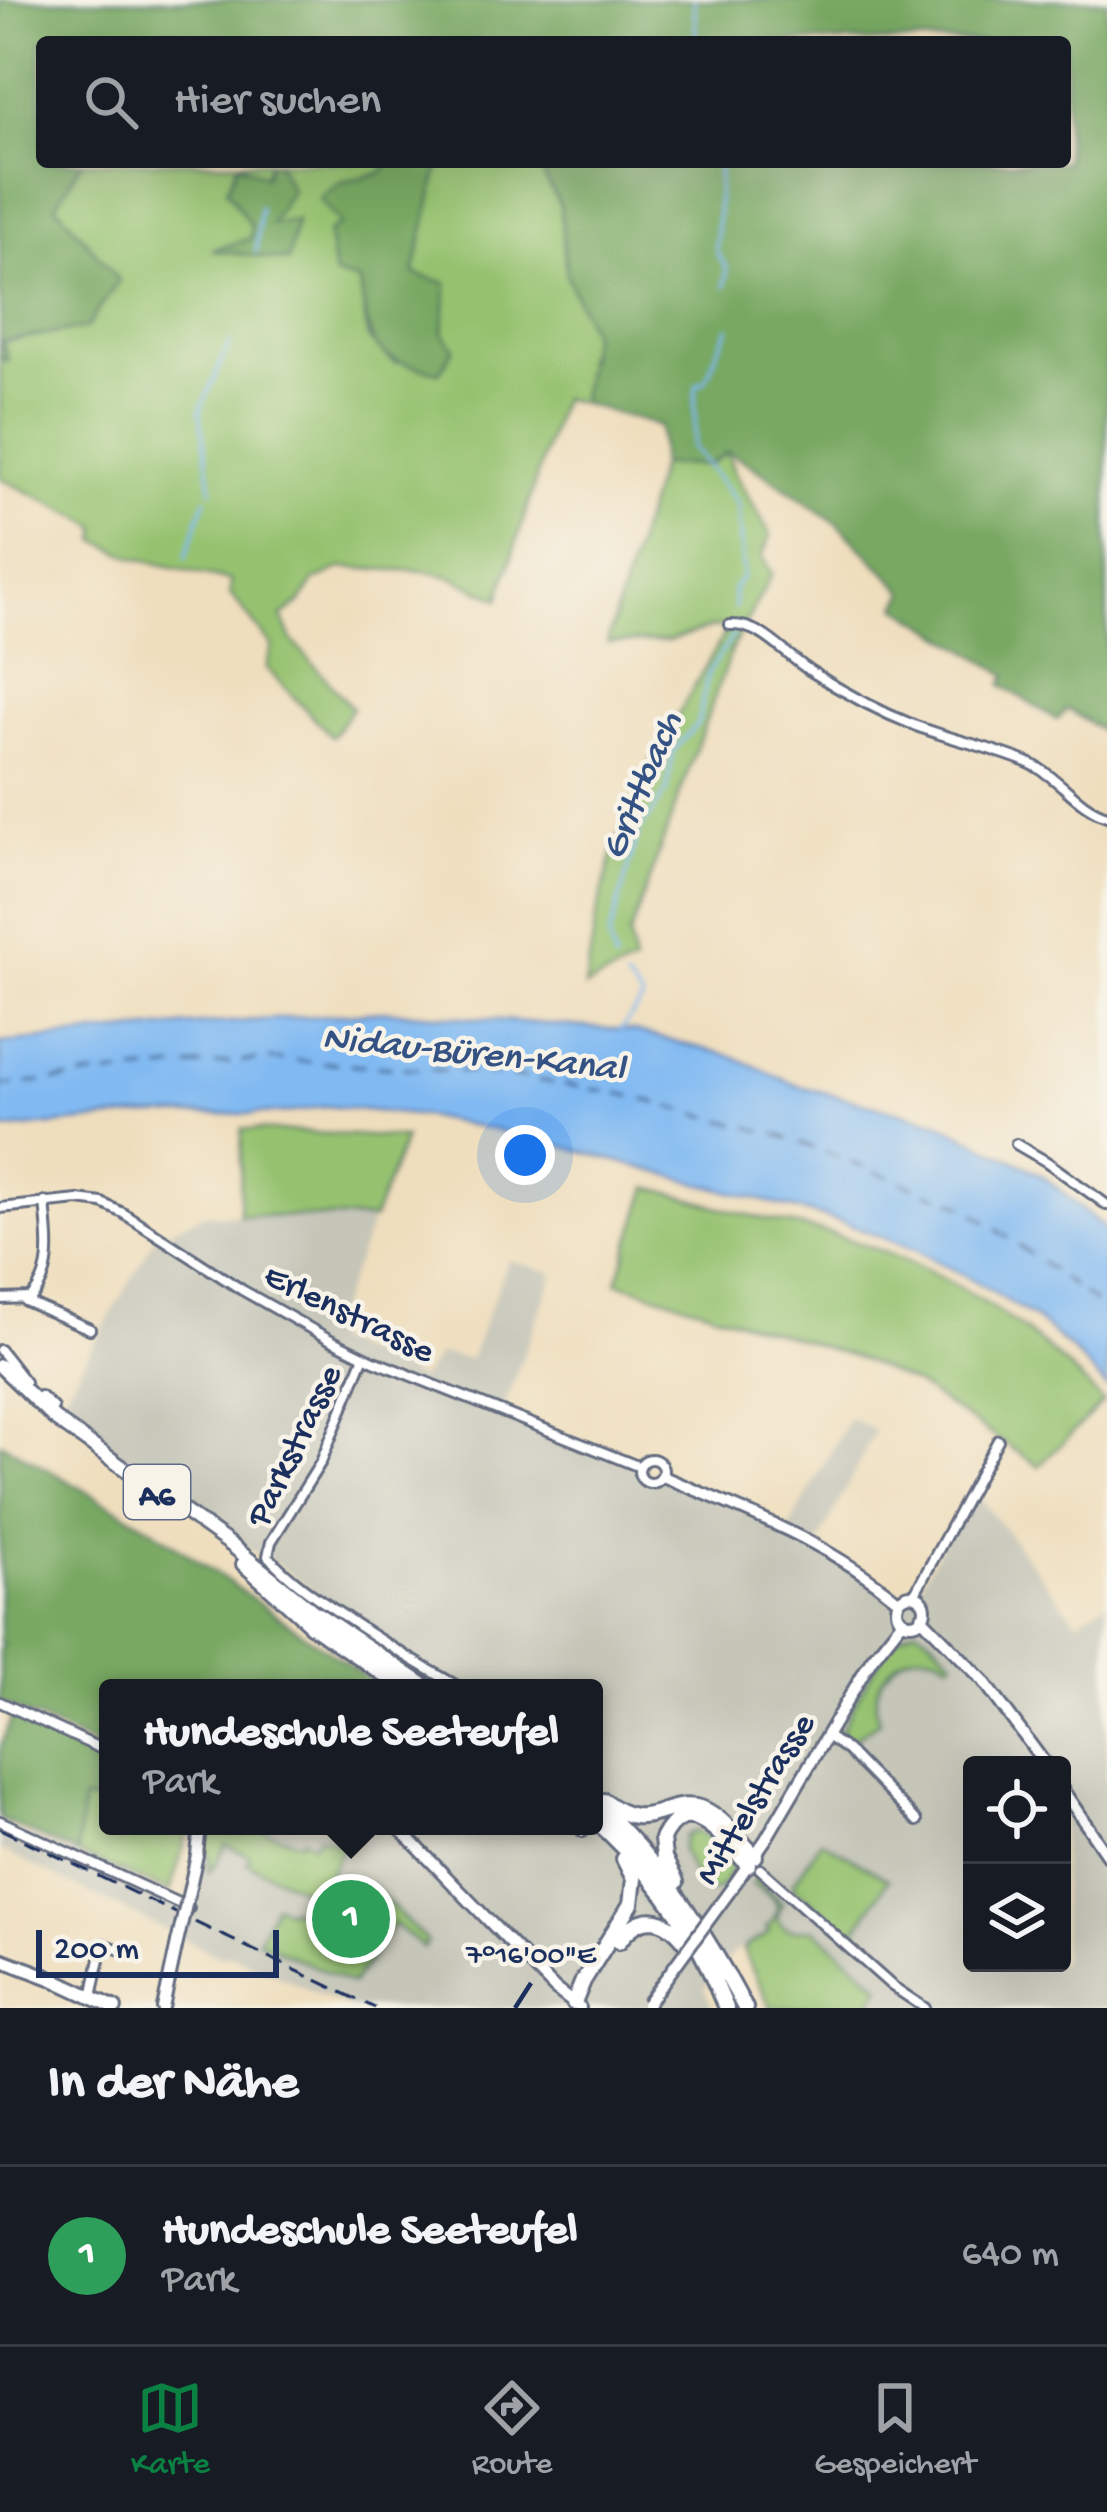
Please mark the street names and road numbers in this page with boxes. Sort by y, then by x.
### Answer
street label: Erlenstrasse [256,1256,441,1376]
street label: Parkstrasse [239,1359,355,1536]
road number: A6 [124,1465,190,1519]
street label: Mittelstrasse [688,1706,827,1894]

